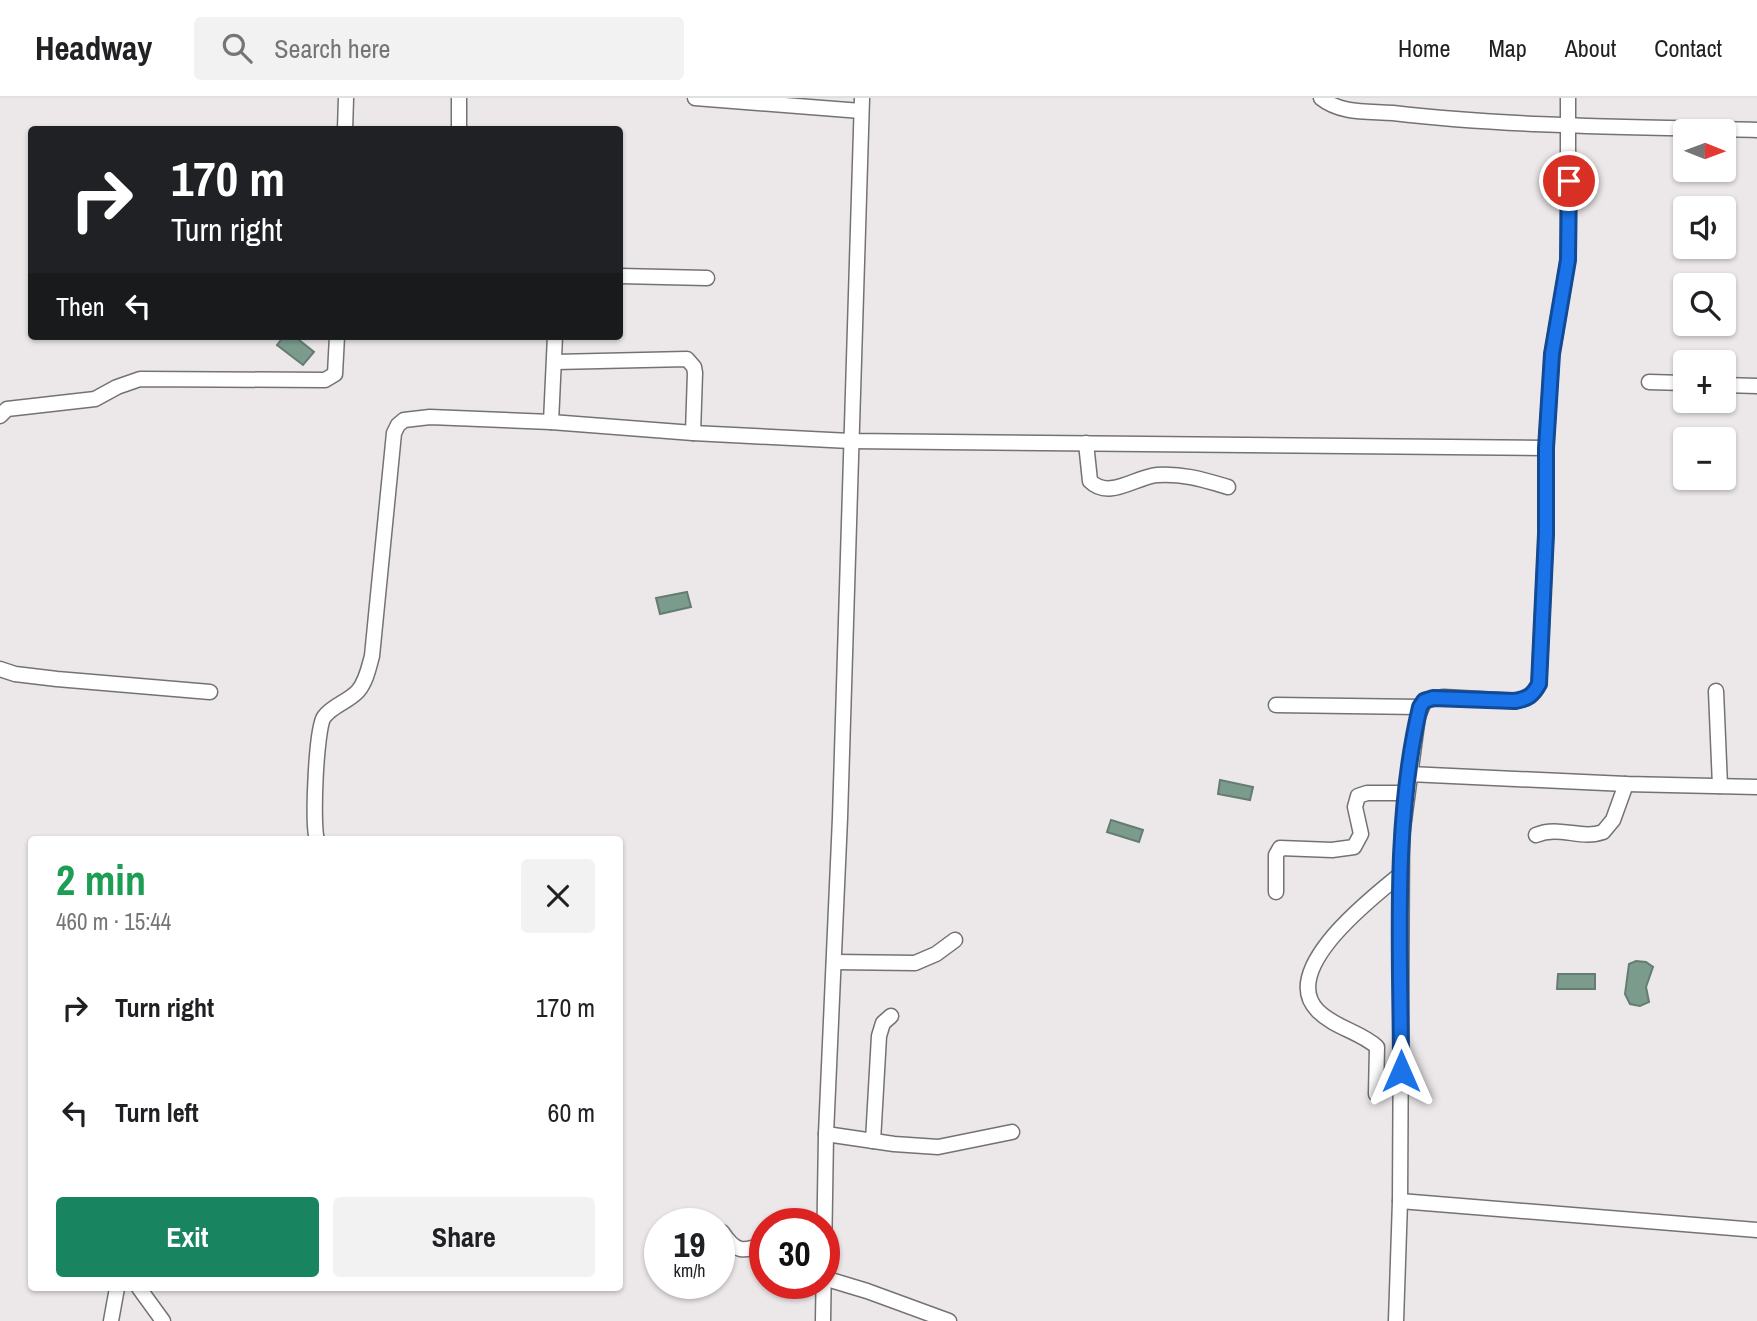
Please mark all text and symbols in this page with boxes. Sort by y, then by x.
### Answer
search box [194,17,684,80]
text: Headway [35,26,152,70]
icon: search [218,29,256,67]
text: Search here [274,31,390,66]
text: Home [1398,32,1450,64]
text: Map [1488,32,1527,64]
text: About [1565,32,1616,64]
text: Contact [1654,32,1722,64]
north arrow [1673,119,1736,182]
map controls [1673,119,1736,490]
text: 170 m [171,145,285,211]
pin [1539,151,1599,211]
icon: right [56,154,147,245]
icon: arrive [1550,162,1588,200]
button: sound [1673,196,1736,259]
text: Turn right [171,208,283,251]
button: search [1673,273,1736,336]
icon: left [119,287,157,325]
text: Then [56,289,105,324]
button: + [1673,350,1736,413]
button: − [1673,427,1736,490]
text: 2 min [56,852,146,908]
button: close [521,859,595,933]
text: 460 m · 15:44 [56,906,171,937]
icon: right [56,989,94,1027]
text: Turn right [115,990,214,1025]
text: 170 m [536,990,595,1025]
position arrow [1364,1034,1438,1108]
icon: left [56,1094,94,1132]
text: Turn left [115,1095,199,1130]
text: 60 m [548,1095,595,1130]
button: Exit [56,1197,319,1277]
button: Share [333,1197,595,1277]
speed limit sign: 30 [749,1208,840,1299]
text: 19 [674,1221,705,1268]
text: km/h [674,1258,706,1283]

